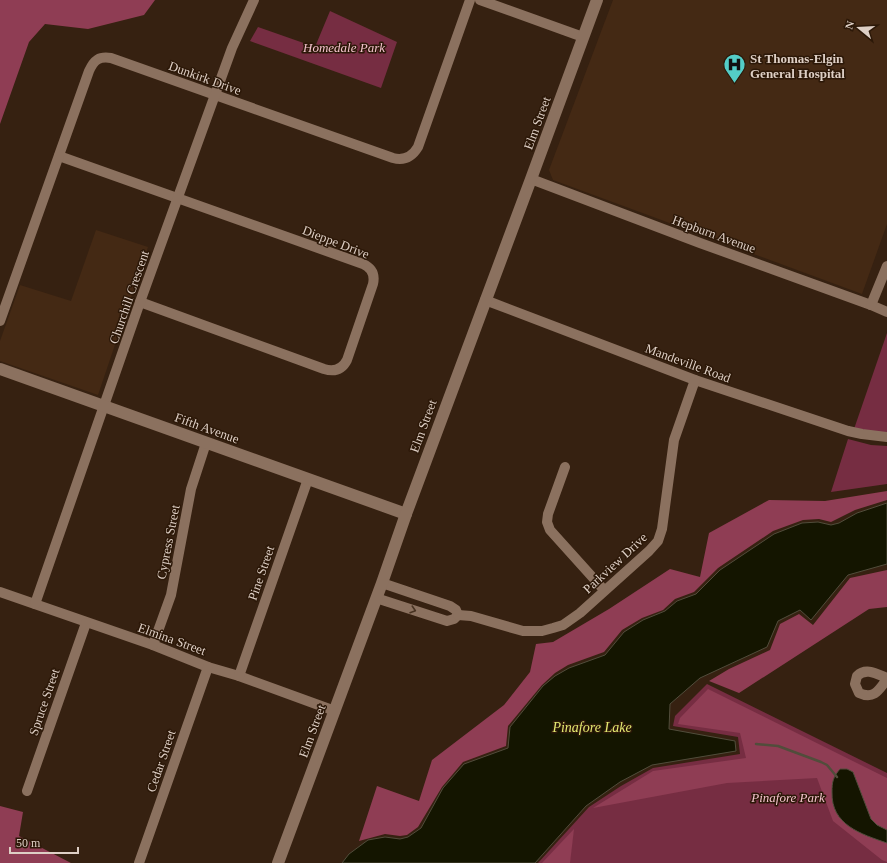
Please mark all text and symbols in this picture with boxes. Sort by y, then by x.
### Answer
north arrow [839,8,879,48]
text: N [843,19,856,31]
park label: Homedale Park [302,40,385,55]
place label: St Thomas-Elgin General Hospital [750,51,845,81]
hospital icon: St Thomas-Elgin General Hospital [721,52,747,85]
street label: Dunkirk Drive [167,58,244,98]
street label: Elm Street [521,94,554,152]
street label: Hepburn Avenue [670,212,758,256]
street label: Dieppe Drive [300,222,372,262]
street label: Churchill Crescent [106,248,152,346]
street label: Mandeville Road [643,341,733,386]
street label: Elm Street [407,397,440,455]
street label: Fifth Avenue [173,409,241,447]
street label: Cypress Street [153,503,183,580]
street label: Parkview Drive [580,529,650,596]
street label: Pine Street [245,543,277,602]
one-way arrow [410,605,417,614]
street label: Elmina Street [136,620,208,658]
street label: Spruce Street [26,666,63,737]
street label: Elm Street [296,702,329,760]
water label: Pinafore Lake [551,720,632,735]
street label: Cedar Street [143,728,179,794]
park label: Pinafore Park [750,790,825,805]
scale bar [10,829,78,855]
text: 50 m [16,836,41,850]

